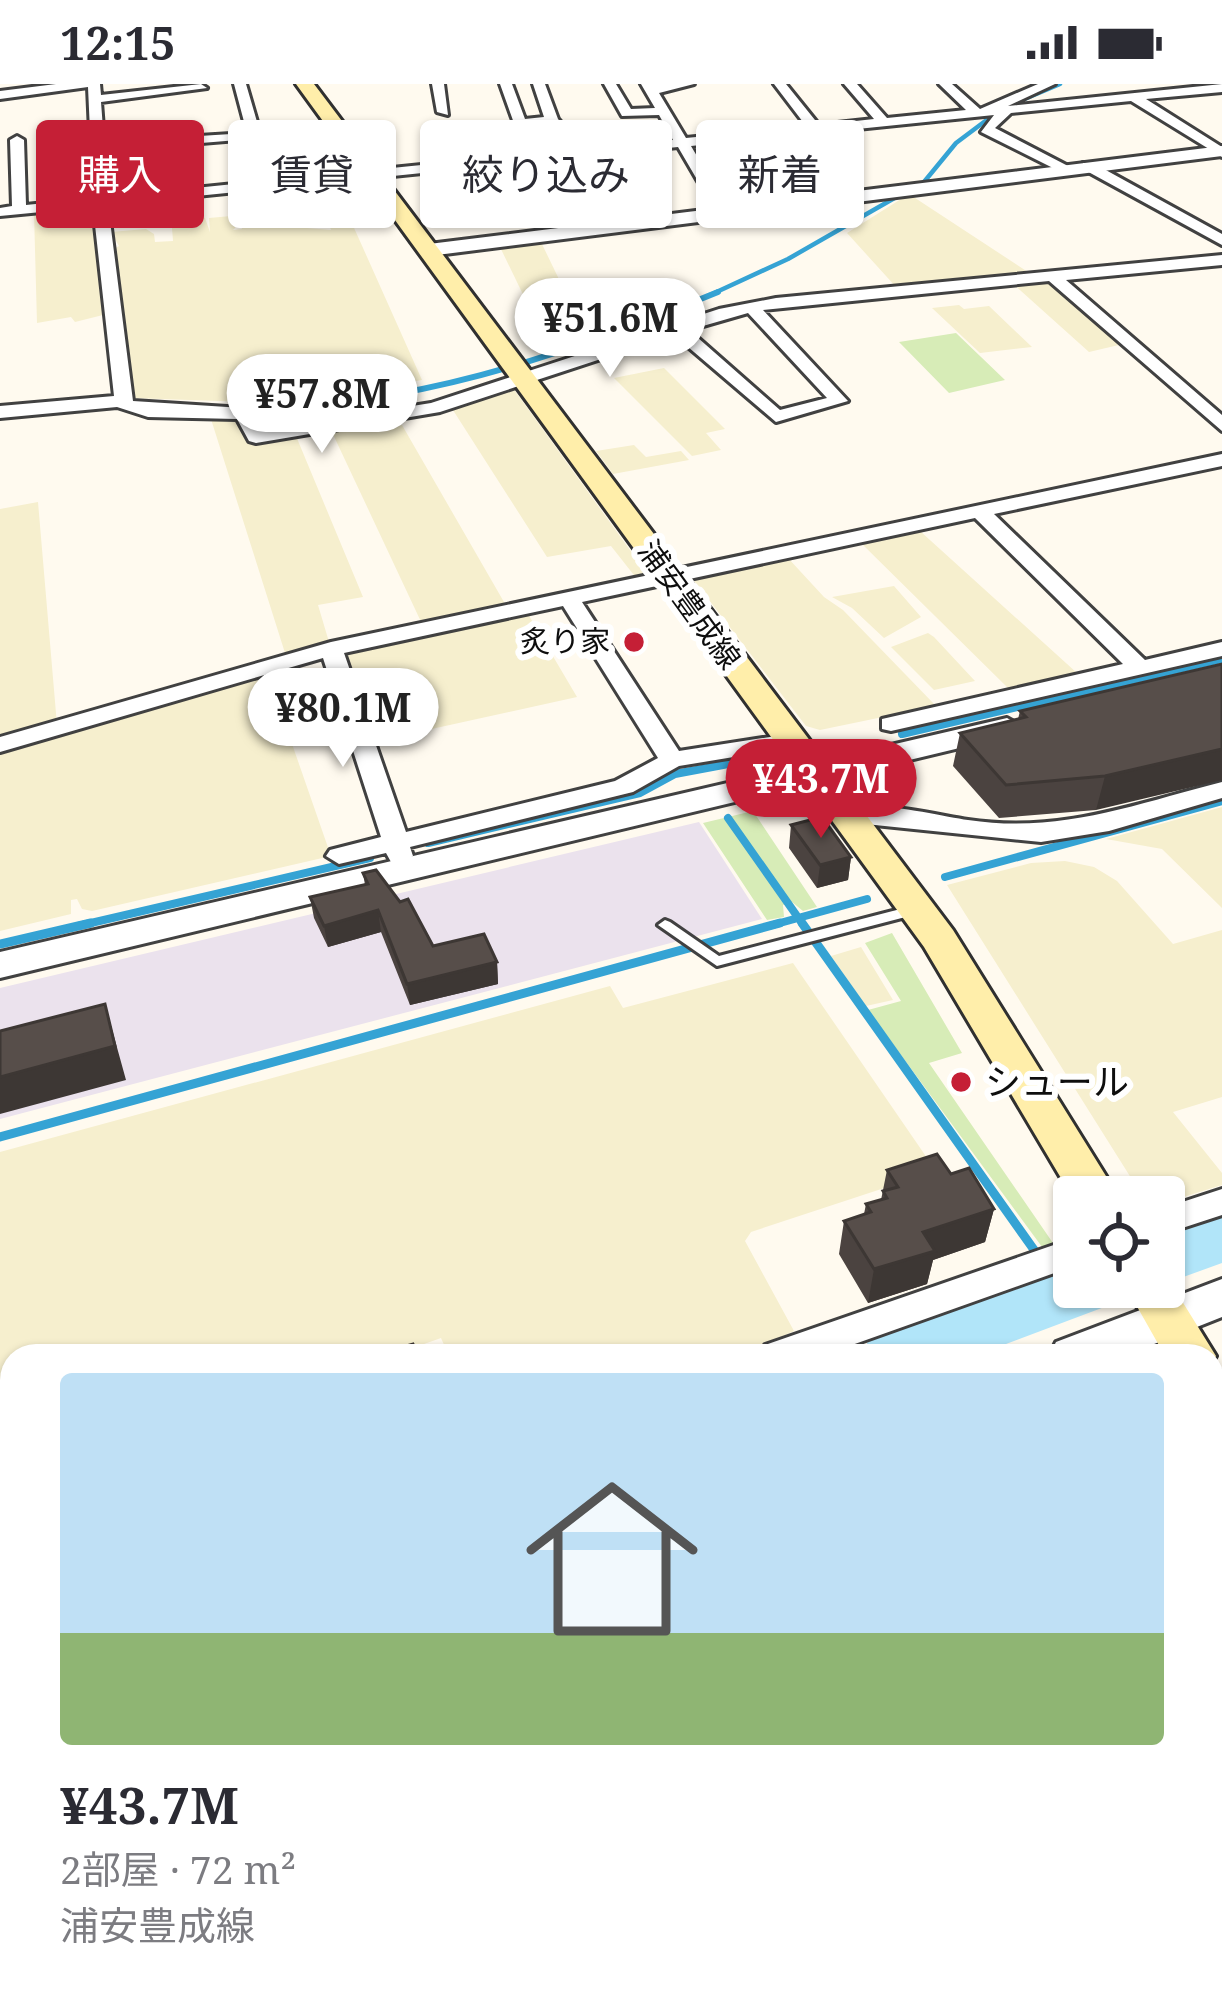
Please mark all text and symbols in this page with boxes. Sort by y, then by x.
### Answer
text: 12:15 [60,12,175,73]
chip: 購入 [36,120,204,228]
chip: 賃貸 [228,120,396,228]
chip: 絞り込み [420,120,672,228]
chip: 新着 [696,120,864,228]
pin: ¥51.6M [512,278,708,380]
text: ¥51.6M [542,290,678,343]
pin: ¥57.8M [224,354,420,456]
text: ¥57.8M [254,366,390,419]
street label: 浦安豊成線 [630,531,751,677]
place label: 炙り家 [520,620,610,661]
marker: 炙り家 [621,629,647,655]
pin: ¥80.1M [245,668,441,770]
text: ¥80.1M [275,680,411,733]
pin: ¥43.7M [723,739,919,841]
text: ¥43.7M [753,751,889,804]
place label: シュール [985,1057,1129,1106]
marker: シュール [948,1069,974,1095]
map controls [1053,1176,1185,1308]
button: locate [1053,1176,1185,1308]
icon: home [504,1451,720,1667]
text: ¥43.7M [60,1769,239,1839]
text: 2部屋 · 72 m² [60,1842,296,1895]
text: 浦安豊成線 [60,1898,255,1951]

